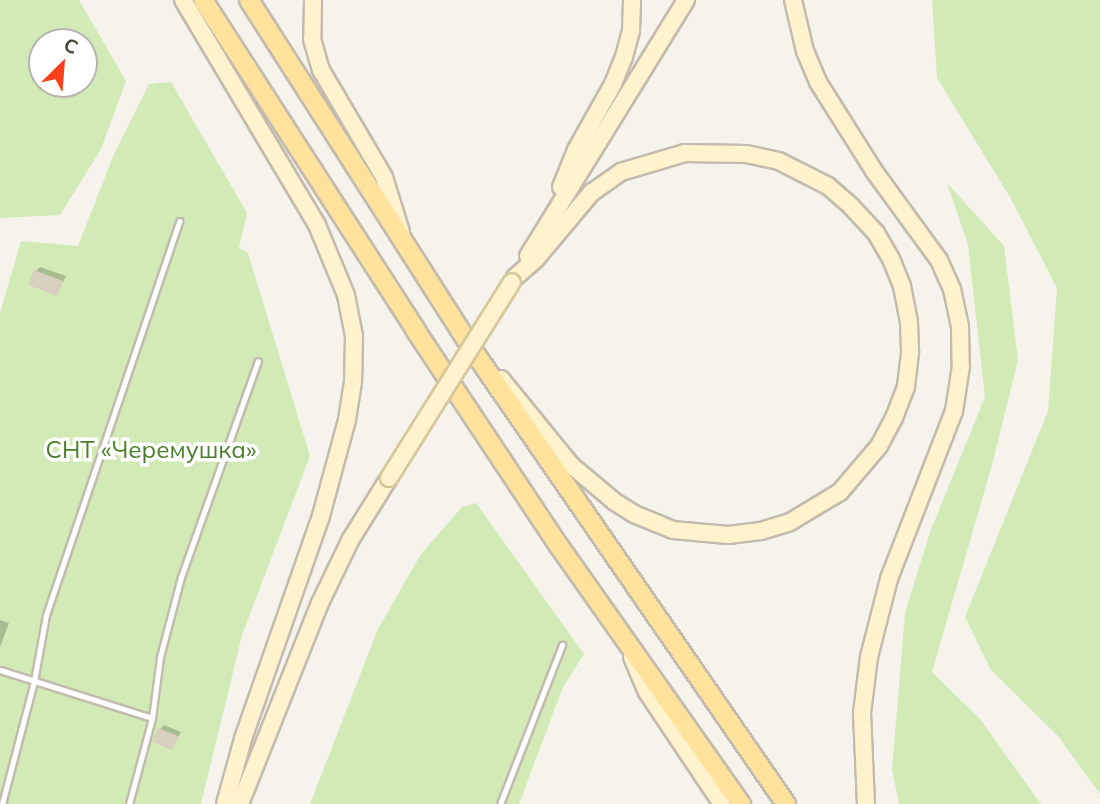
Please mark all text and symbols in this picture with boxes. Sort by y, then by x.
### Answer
north arrow [28,28,98,98]
text: С [60,32,82,59]
park label: СНТ «Черемушка» [45,436,257,464]

